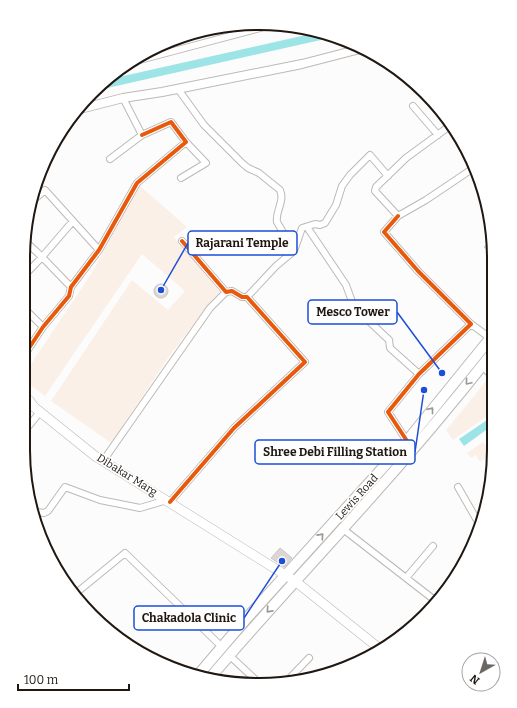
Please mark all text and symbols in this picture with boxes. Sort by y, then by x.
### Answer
callout: Rajarani Temple [188,231,297,255]
text: Rajarani Temple [195,236,289,251]
callout: Mesco Tower [308,300,397,324]
text: Mesco Tower [316,305,390,319]
one-way arrow [466,377,473,385]
one-way arrow [427,408,434,415]
callout: Shree Debi Filling Station [255,440,415,464]
text: Shree Debi Filling Station [263,445,407,459]
street label: Dibakar Marg [94,451,160,499]
street label: Lewis Road [333,471,381,523]
one-way arrow [316,534,323,541]
one-way arrow [266,605,273,613]
callout: Chakadola Clinic [134,606,244,630]
text: Chakadola Clinic [142,611,236,625]
north arrow [461,652,501,692]
scale bar [18,666,129,692]
text: N [467,671,482,687]
text: 100 m [24,673,59,687]

